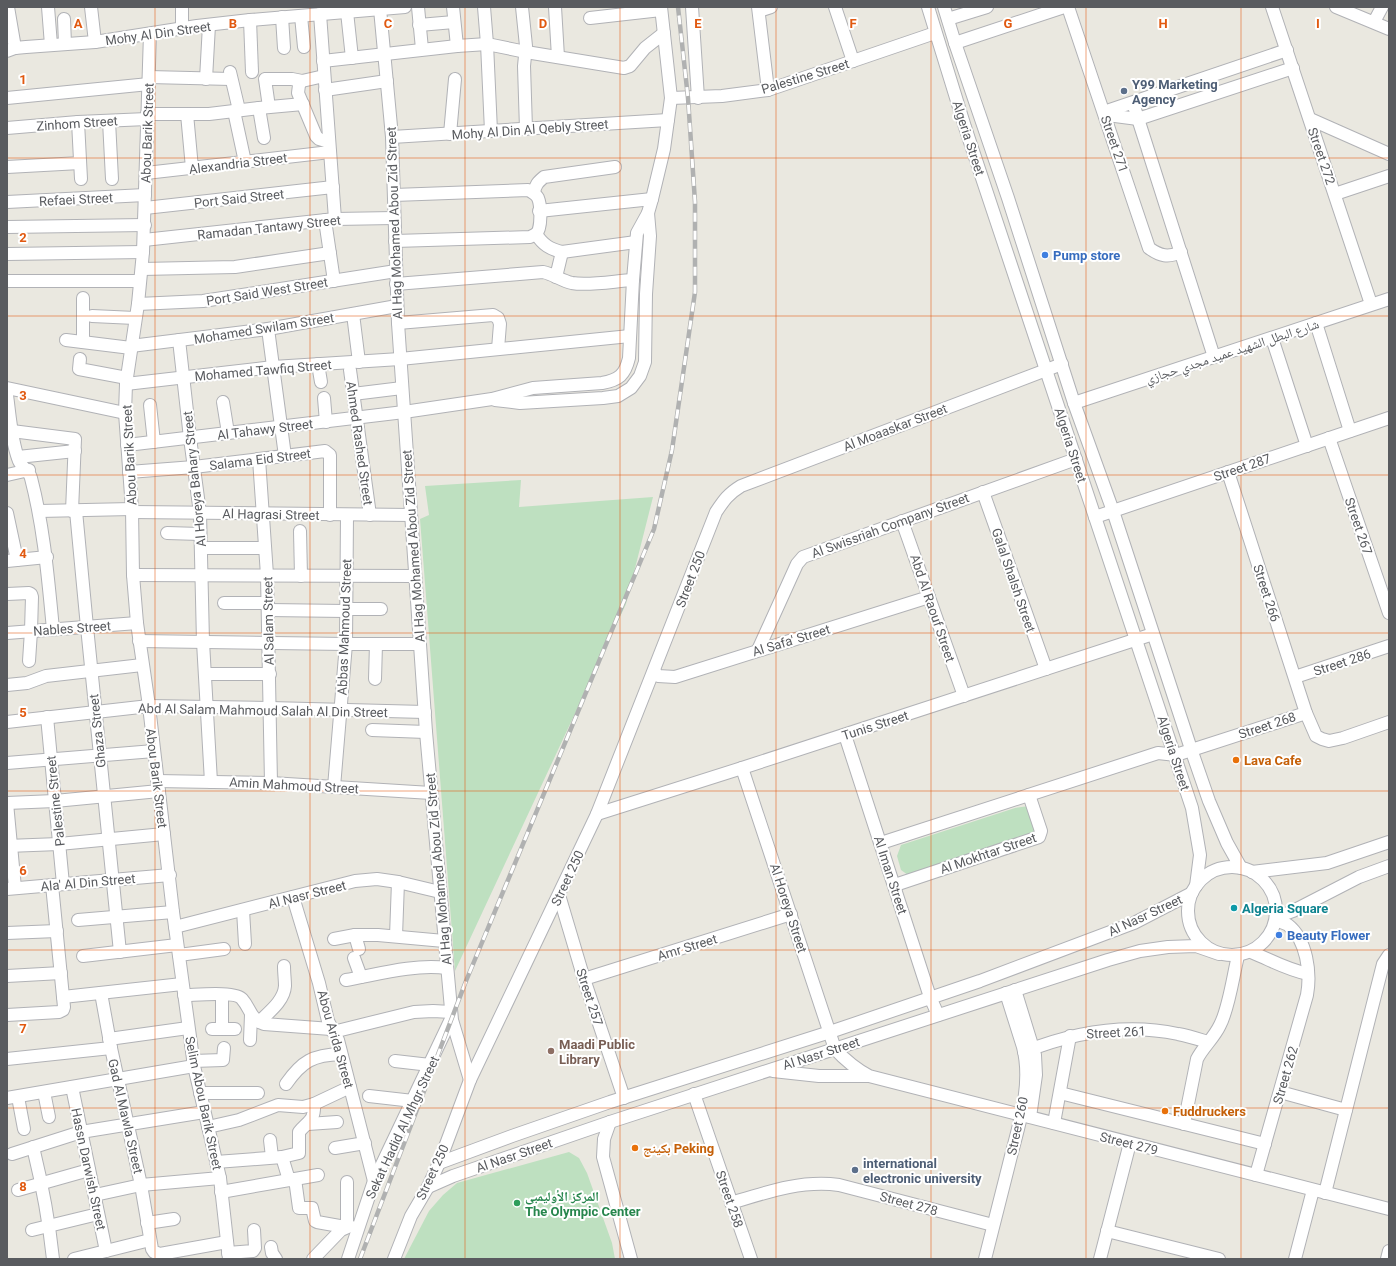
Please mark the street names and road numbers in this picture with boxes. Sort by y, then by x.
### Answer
street label: Mohy Al Din Street [104,19,212,48]
street label: Palestine Street [759,56,851,97]
street label: Abou Barik Street [138,83,157,183]
street label: Algeria Street [949,99,988,178]
street label: Zinhom Street [36,113,118,134]
street label: Street 271 [1098,114,1131,175]
street label: Mohy Al Din Al Qebly Street [451,117,609,142]
street label: Al Hag Mohamed Abou Zid Street [384,126,405,320]
street label: Street 272 [1305,126,1338,187]
street label: Alexandria Street [188,150,288,177]
street label: Port Said Street [193,186,285,211]
street label: Refaei Street [39,190,113,209]
street label: Ramadan Tantawy Street [197,213,342,242]
street label: Port Said West Street [205,274,329,309]
street label: Mohamed Swilam Street [193,310,335,347]
street label: شارع البطل الشهيد عميد مجدي حجازي [1144,316,1322,390]
street label: Mohamed Tawfiq Street [194,357,332,384]
street label: Ahmed Rashed Street [343,380,376,506]
street label: Al Moaaskar Street [841,401,949,454]
street label: Abou Barik Street [119,404,140,506]
street label: Algeria Street [1051,406,1090,485]
street label: Al Horeya Bahary Street [180,410,209,548]
street label: Al Tahawy Street [216,416,314,443]
street label: Salama Eid Street [208,446,312,473]
street label: Al Hag Mohamed Abou Zid Street [399,449,428,643]
street label: Street 287 [1212,451,1273,484]
street label: Al Swissriah Company Street [809,490,971,561]
street label: Street 267 [1342,496,1375,557]
street label: Al Hagrasi Street [222,506,320,523]
street label: Galal Shalsh Street [989,526,1038,634]
street label: Street 250 [673,549,708,610]
street label: Abd Al Raouf Street [907,552,958,664]
street label: Abbas Mahmoud Street [335,559,354,695]
street label: Street 266 [1250,563,1283,624]
street label: Al Salam Street [260,576,277,666]
street label: Nables Street [33,618,111,639]
street label: Al Safa' Street [750,622,832,659]
street label: Street 286 [1312,646,1373,679]
street label: Ghaza Street [86,693,109,769]
street label: Abd Al Salam Mahmoud Salah Al Din Street [138,701,388,720]
street label: Tunis Street [840,708,910,743]
street label: Street 268 [1237,709,1298,742]
street label: Algeria Street [1154,714,1193,793]
street label: Abou Barik Street [143,727,170,829]
street label: Palestine Street [43,755,68,847]
street label: Al Hag Mohamed Abou Zid Street [423,772,454,966]
street label: Amin Mahmoud Street [229,775,359,796]
street label: Al Mokhtar Street [938,830,1038,877]
street label: Al Iman Street [871,834,910,916]
street label: Street 250 [548,848,587,908]
street label: Al Horeya Street [767,861,810,955]
street label: Ala' Al Din Street [40,871,136,894]
street label: Al Nasr Street [267,878,348,911]
street label: Al Nasr Street [1106,892,1185,939]
street label: Amr Street [655,931,719,964]
street label: Street 257 [573,967,606,1028]
street label: Abou Arida Street [314,988,357,1090]
street label: Street 261 [1086,1023,1146,1042]
street label: Al Nasr Street [781,1034,861,1073]
street label: Selim Abou Barik Street [182,1035,225,1171]
street label: Street 262 [1270,1044,1301,1106]
street label: Sekat Hadid Al Mhgr Street [363,1053,442,1201]
street label: Gad Al Mawla Street [105,1057,146,1175]
street label: Street 260 [1004,1095,1031,1157]
street label: Hassn Darwish Street [68,1107,109,1232]
street label: Street 279 [1098,1129,1160,1158]
street label: Al Nasr Street [474,1135,554,1176]
street label: Street 250 [413,1142,452,1202]
street label: Street 258 [713,1169,746,1230]
street label: Street 278 [878,1189,940,1218]

